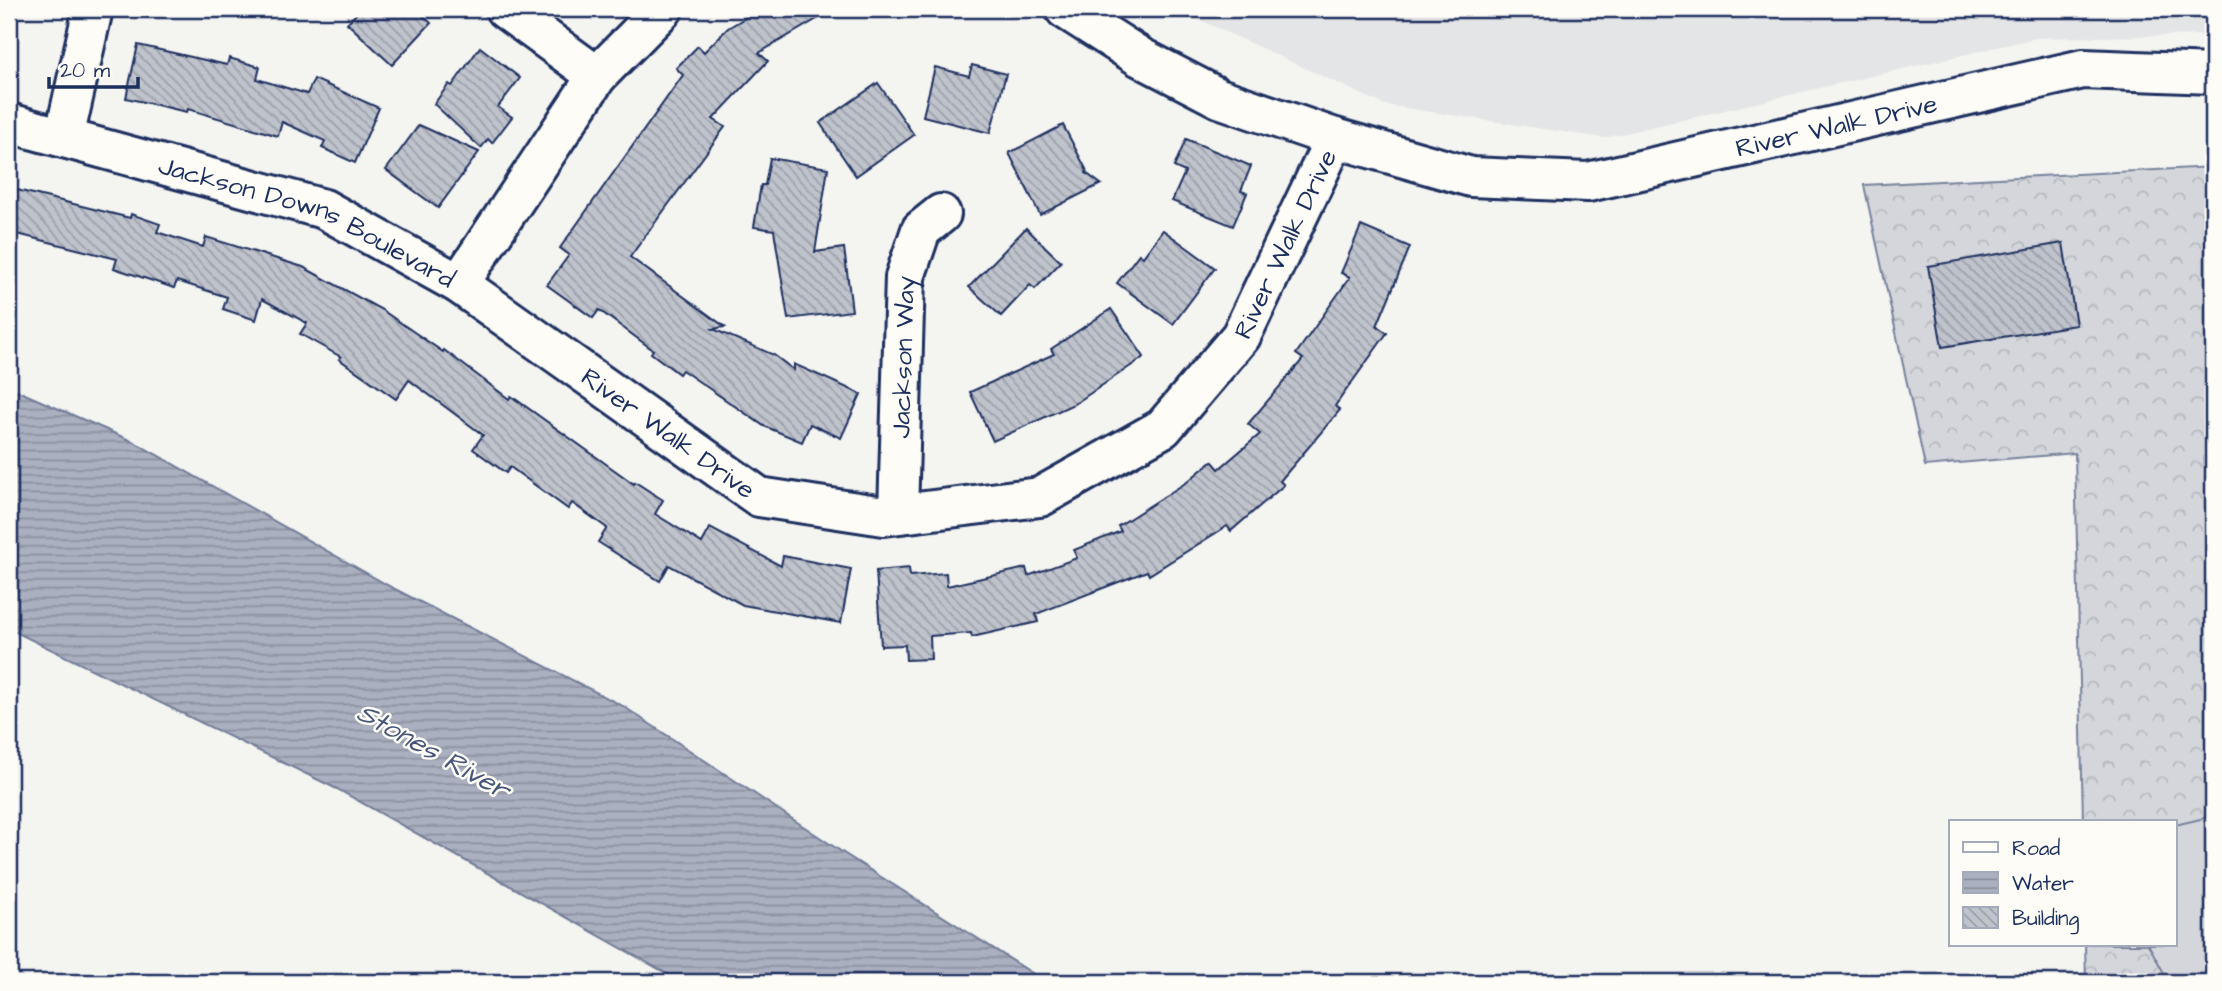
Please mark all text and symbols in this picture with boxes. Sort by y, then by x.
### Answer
scale bar [49,46,138,90]
text: 20 m [60,56,111,85]
street label: River Walk Drive [1732,86,1941,167]
street label: River Walk Drive [1225,144,1346,345]
street label: Jackson Downs Boulevard [154,148,461,297]
street label: Jackson Way [883,275,926,439]
street label: River Walk Drive [574,359,762,508]
water label: Stones River [350,693,519,811]
legend [1949,820,2176,946]
text: Road [2012,834,2060,863]
text: Water [2012,869,2074,898]
text: Building [2012,904,2080,935]

